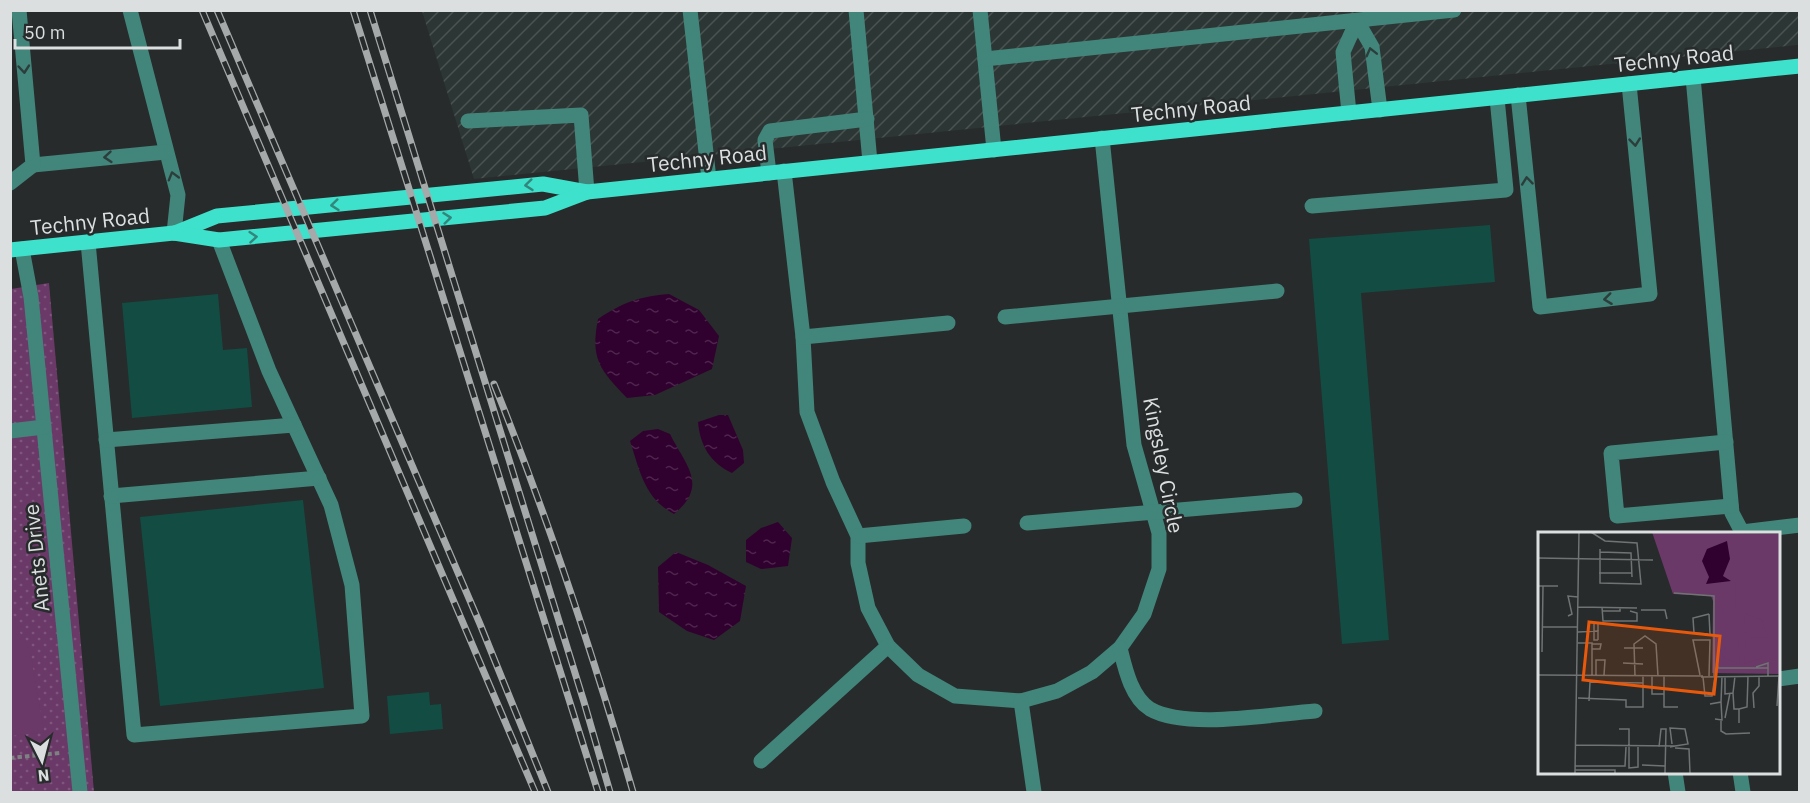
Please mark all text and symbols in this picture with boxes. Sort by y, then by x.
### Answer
scale bar [15,12,180,50]
text: 50 m [24,21,66,44]
street label: Techny Road [1613,38,1735,78]
one-way arrow [1366,47,1379,57]
one-way arrow [17,64,30,73]
street label: Techny Road [1130,88,1252,128]
one-way arrow [1628,137,1641,146]
street label: Techny Road [646,138,768,178]
one-way arrow [103,151,112,164]
one-way arrow [168,171,180,182]
one-way arrow [1521,177,1534,186]
one-way arrow [524,178,533,191]
one-way arrow [330,198,339,210]
street label: Techny Road [29,201,151,241]
one-way arrow [442,212,451,225]
one-way arrow [248,231,257,244]
one-way arrow [1604,292,1613,305]
street label: Kingsley Circle [1137,395,1191,535]
street label: Anets Drive [16,503,56,613]
inset map [1538,532,1780,773]
north arrow [12,731,72,791]
text: N [37,765,50,786]

